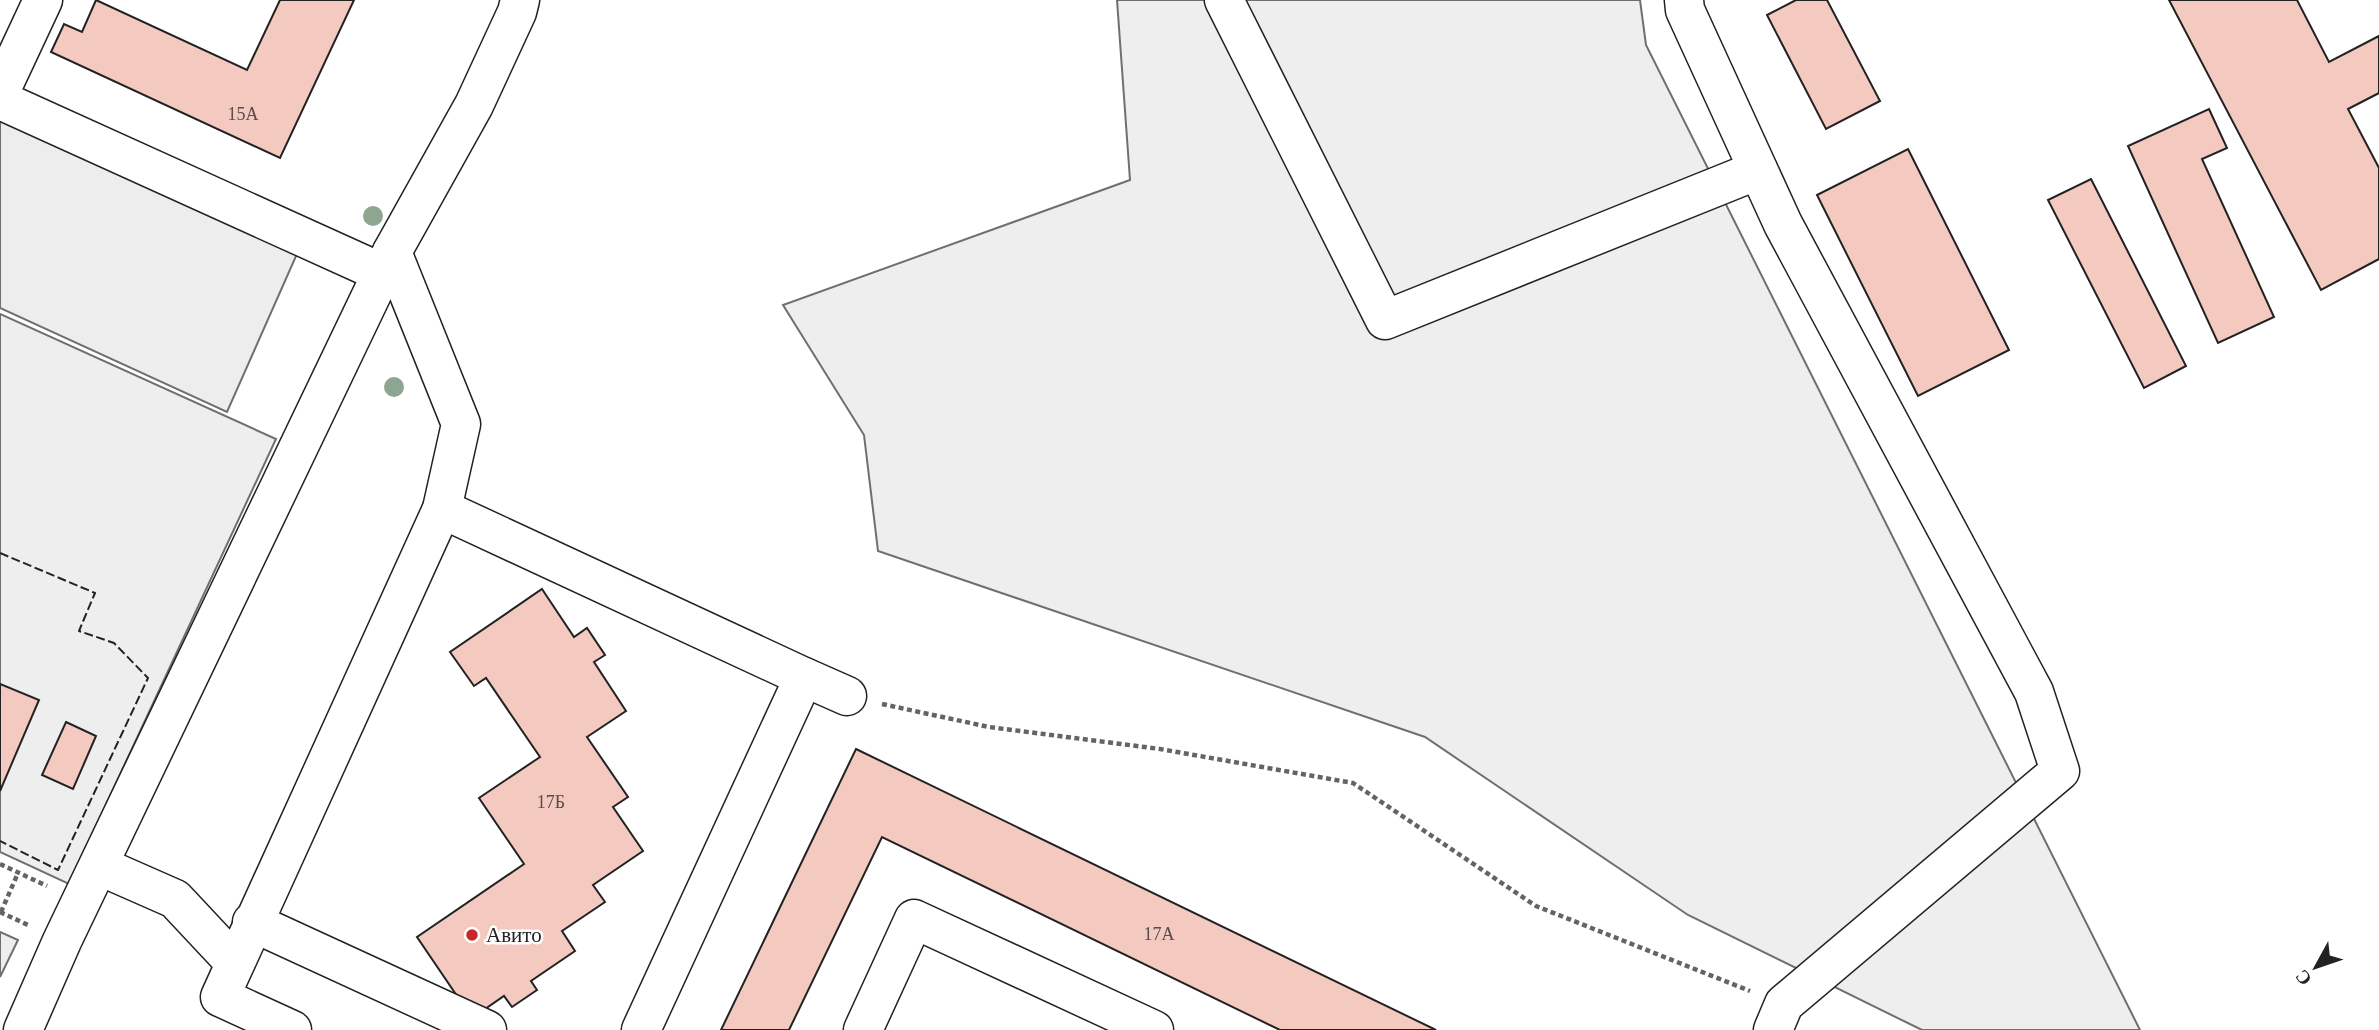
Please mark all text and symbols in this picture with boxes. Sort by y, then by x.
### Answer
house number: 15А [228,104,259,124]
house number: 17Б [537,792,565,812]
place label: Авито [486,923,542,947]
house number: 17А [1144,924,1175,944]
marker: Авито [464,927,480,943]
north arrow [2281,932,2351,1002]
text: С [2291,966,2316,990]

